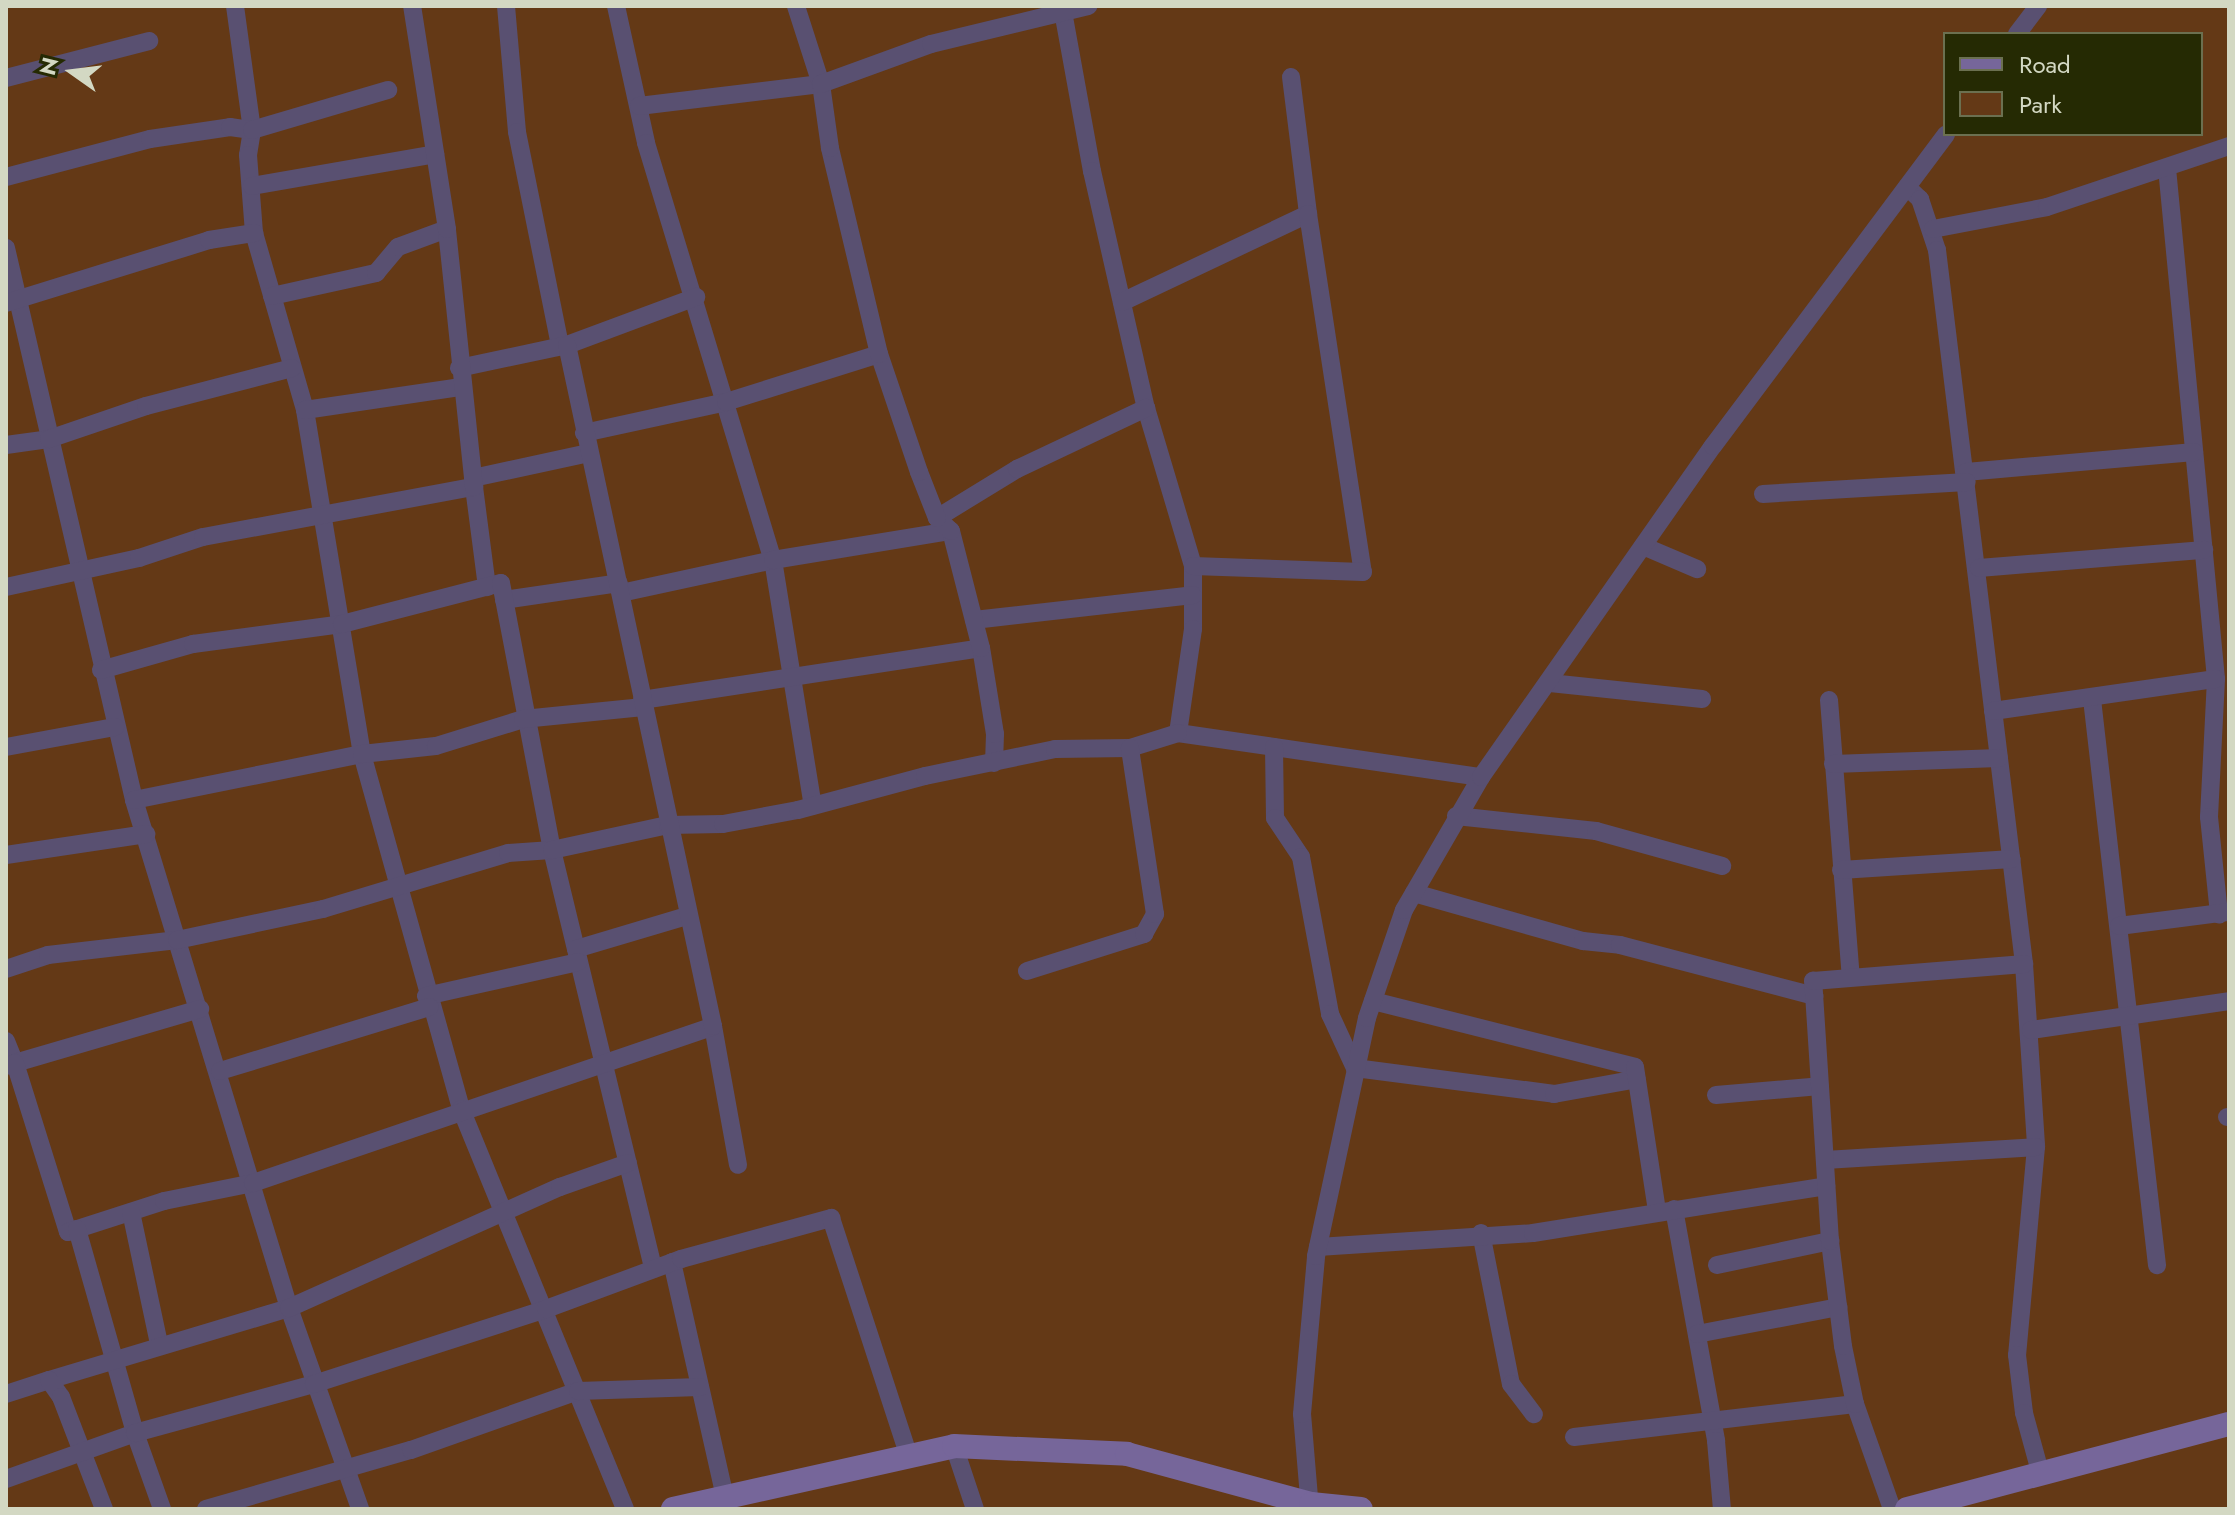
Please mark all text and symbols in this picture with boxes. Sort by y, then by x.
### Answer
north arrow [32,32,112,112]
legend [1943,32,2203,136]
text: Road [2019,47,2071,82]
text: N [31,54,66,79]
text: Park [2019,87,2062,122]

